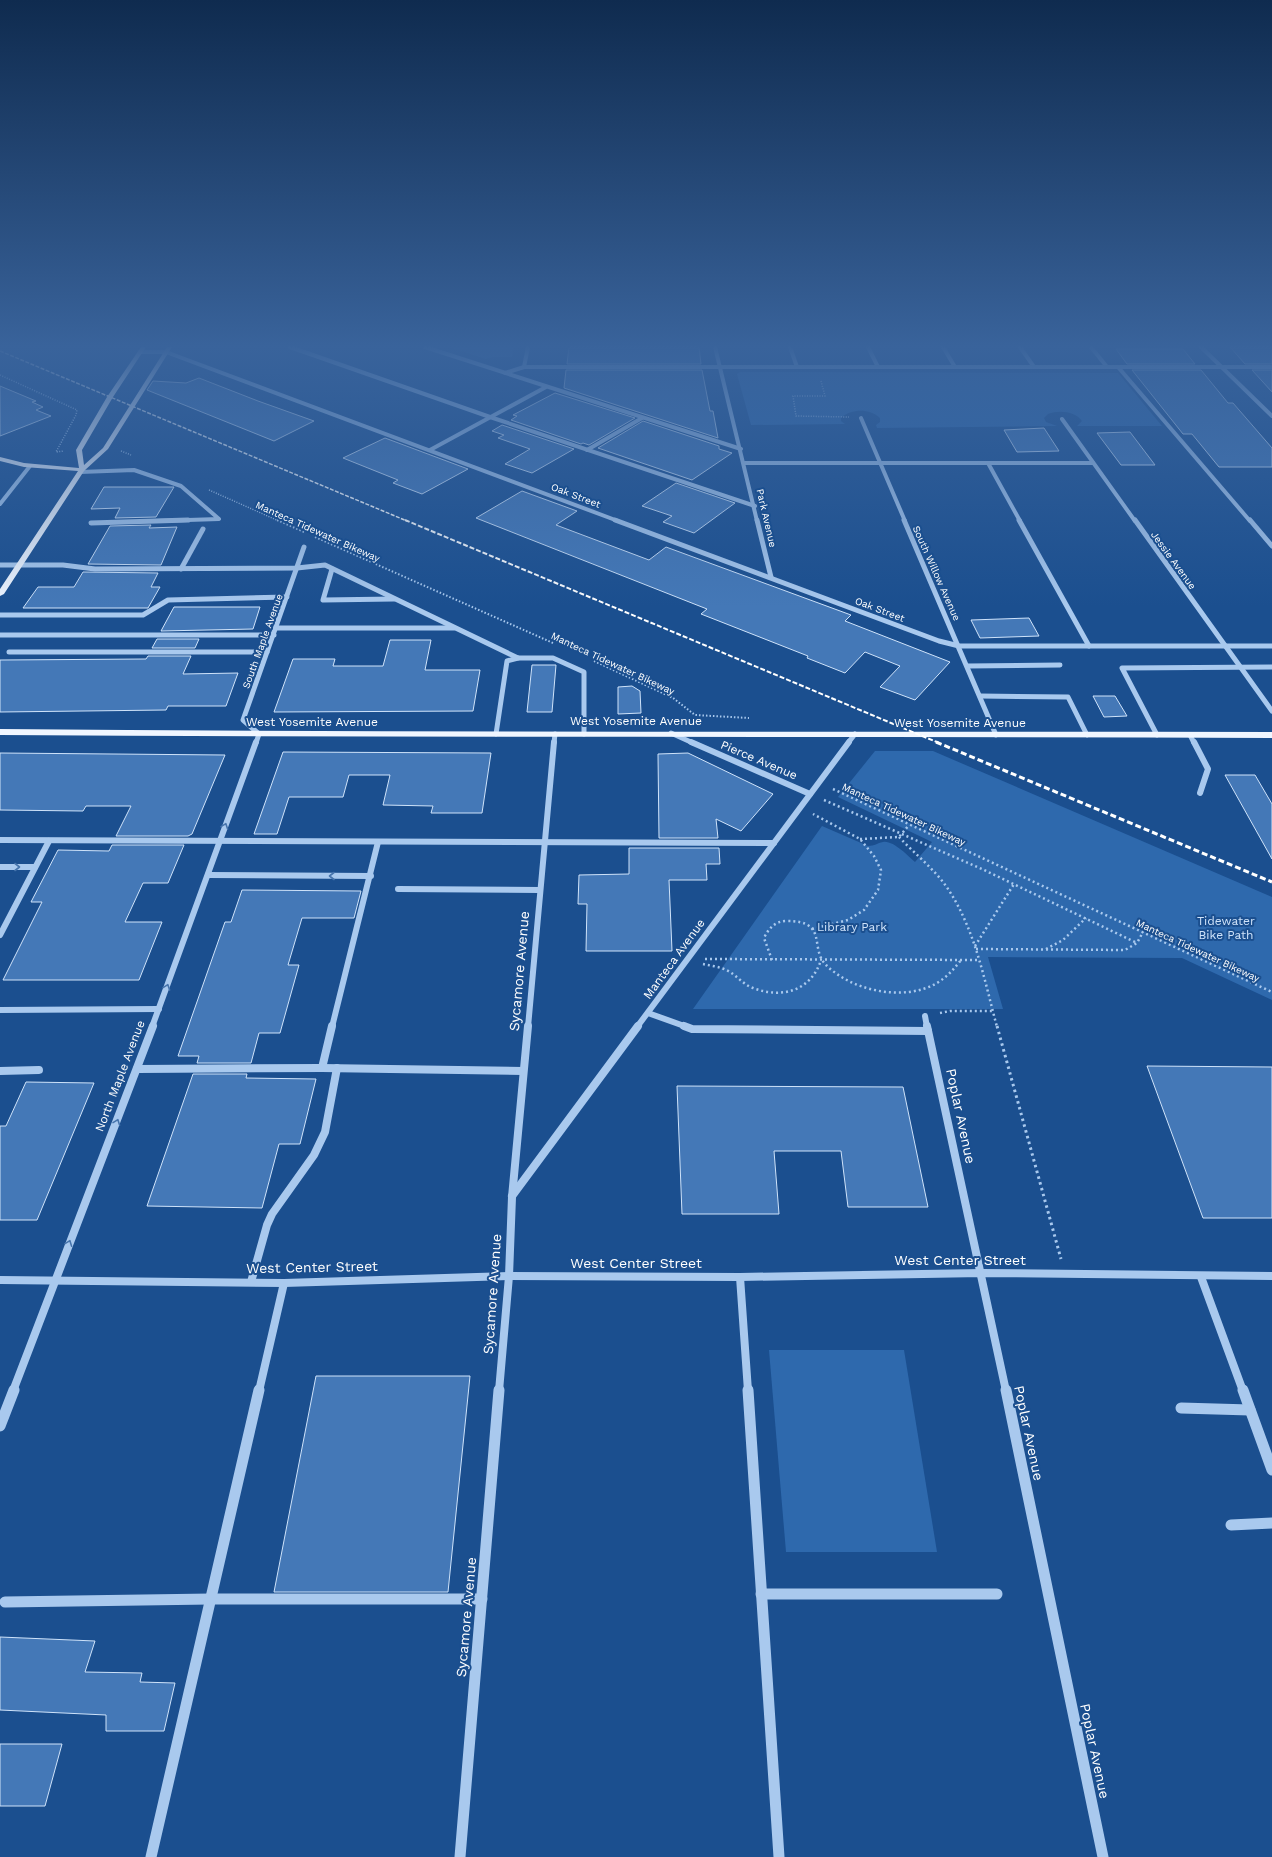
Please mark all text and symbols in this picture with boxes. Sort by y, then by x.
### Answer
street label: Oak Street [550,481,603,510]
street label: Park Avenue [754,488,779,549]
street label: Manteca Tidewater Bikeway [254,499,382,564]
street label: South Willow Avenue [911,524,963,623]
street label: Jessie Avenue [1149,529,1198,592]
street label: South Maple Avenue [240,592,285,690]
street label: Oak Street [854,595,907,624]
street label: Manteca Tidewater Bikeway [549,630,677,697]
street label: West Yosemite Avenue [570,714,702,728]
street label: West Yosemite Avenue [246,715,378,729]
street label: West Yosemite Avenue [894,716,1026,730]
street label: Pierce Avenue [719,738,799,782]
street label: Manteca Tidewater Bikeway [840,781,968,848]
one-way arrow [221,822,229,829]
one-way arrow [14,863,20,871]
one-way arrow [329,872,335,880]
street label: Sycamore Avenue [506,910,532,1032]
park label: Tidewater Bike Path [1197,914,1255,942]
street label: Manteca Avenue [640,916,708,1002]
street label: Manteca Tidewater Bikeway [1134,917,1262,984]
park label: Library Park [817,920,887,934]
one-way arrow [162,984,170,991]
street label: North Maple Avenue [92,1018,148,1134]
street label: Poplar Avenue [943,1067,979,1165]
one-way arrow [112,1119,120,1126]
street label: Sycamore Avenue [480,1233,504,1355]
one-way arrow [65,1240,73,1247]
street label: West Center Street [894,1252,1026,1268]
street label: West Center Street [570,1255,702,1271]
street label: West Center Street [246,1258,378,1276]
street label: Poplar Avenue [1011,1384,1047,1482]
street label: Sycamore Avenue [453,1556,479,1678]
street label: Poplar Avenue [1077,1702,1113,1800]

